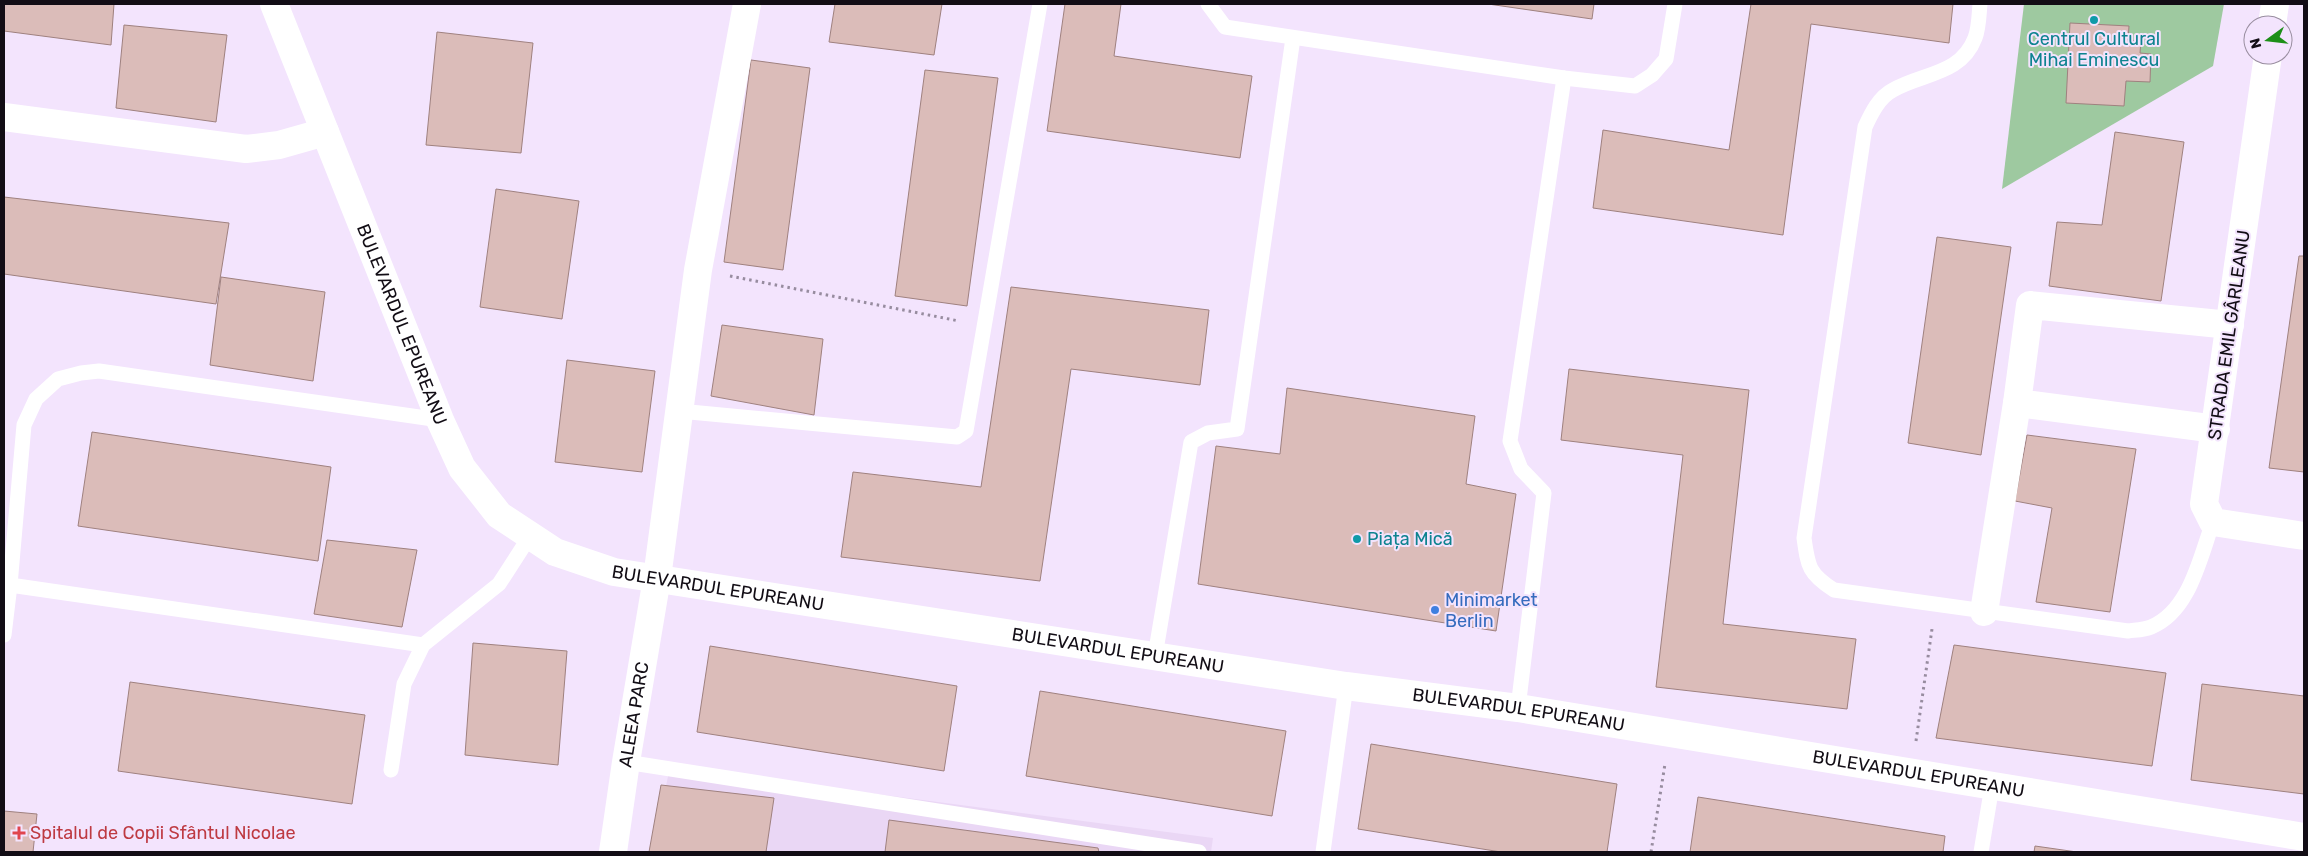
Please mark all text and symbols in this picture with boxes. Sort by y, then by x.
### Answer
marker: Centrul Cultural Mihai Eminescu [2088,14,2100,26]
north arrow [2243,15,2293,65]
place label: Centrul Cultural Mihai Eminescu [2028,28,2160,71]
text: N [2246,36,2265,50]
street label: BULEVARDUL EPUREANU [352,221,452,428]
street label: STRADA EMIL GÂRLEANU [2203,229,2255,441]
place label: Piața Mică [1367,528,1453,550]
marker: Piața Mică [1351,533,1363,545]
street label: BULEVARDUL EPUREANU [610,561,825,616]
place label: Minimarket Berlin [1445,589,1538,632]
marker: Minimarket Berlin [1429,604,1441,616]
street label: BULEVARDUL EPUREANU [1010,623,1226,678]
street label: ALEEA PARC [614,660,654,769]
street label: BULEVARDUL EPUREANU [1411,684,1626,736]
street label: BULEVARDUL EPUREANU [1811,746,2026,802]
place label: Spitalul de Copii Sfântul Nicolae [30,822,296,844]
marker: Spitalul de Copii Sfântul Nicolae [12,826,26,840]

